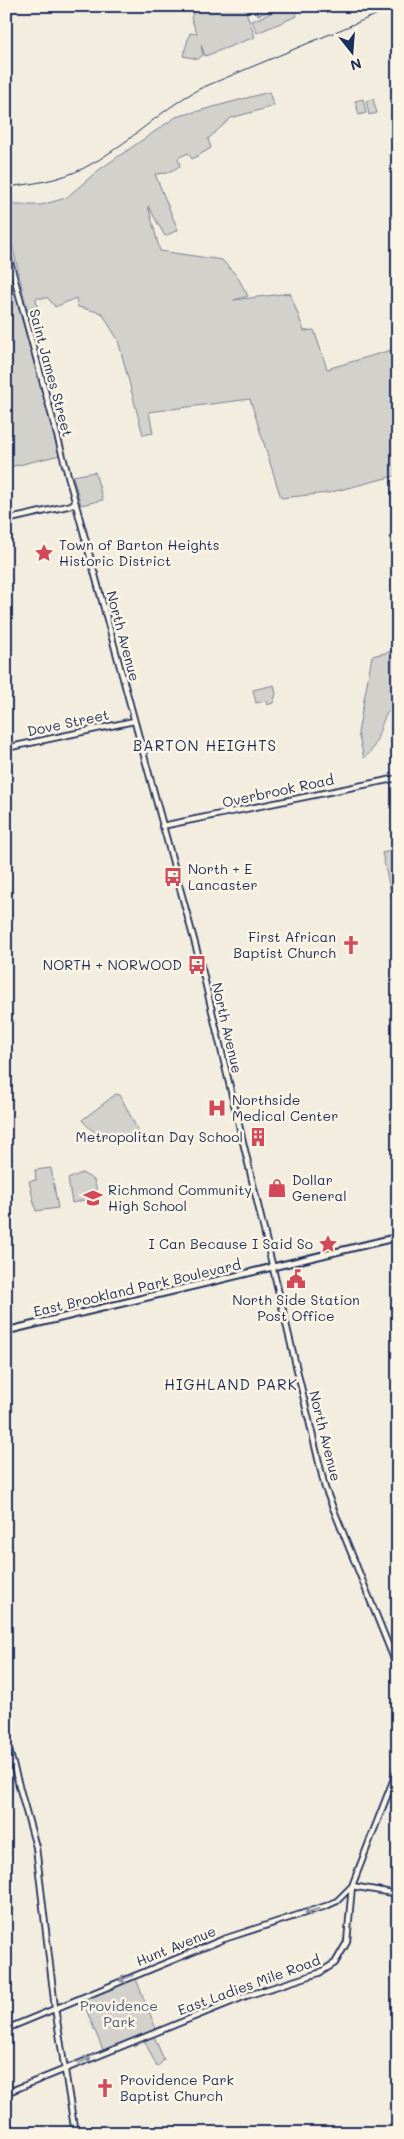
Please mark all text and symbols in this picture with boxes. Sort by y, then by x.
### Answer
north arrow [326,28,376,78]
text: N [348,54,364,76]
street label: Saint James Street [25,307,78,439]
place label: Town of Barton Heights Historic District [59,535,219,570]
place icon: Town of Barton Heights Historic District [33,542,55,564]
street label: North Avenue [102,589,145,683]
street label: Dove Street [25,705,110,740]
district label: BARTON HEIGHTS [133,735,277,755]
street label: Overbrook Road [220,769,336,812]
place label: North + E Lancaster [188,859,257,894]
bus stop icon: North + E Lancaster [162,866,184,888]
place label: First African Baptist Church [233,927,336,962]
church icon: First African Baptist Church [340,934,362,956]
bus stop icon: NORTH + NORWOOD [186,954,208,976]
place label: NORTH + NORWOOD [43,955,182,974]
street label: North Avenue [208,981,247,1075]
place label: Northside Medical Center [232,1090,338,1125]
hospital icon: Northside Medical Center [206,1097,228,1119]
building icon: Metropolitan Day School [247,1126,269,1148]
place label: Metropolitan Day School [76,1127,243,1146]
place label: Dollar General [292,1170,347,1205]
shop icon: Dollar General [266,1177,288,1199]
place label: Richmond Community High School [108,1180,252,1215]
school or university icon: Richmond Community High School [82,1187,104,1209]
place icon: I Can Because I Said So [317,1233,339,1255]
place label: I Can Because I Said So [148,1234,313,1253]
street label: East Brookland Park Boulevard [31,1254,243,1321]
public building icon: North Side Station Post Office [285,1268,307,1290]
place label: North Side Station Post Office [232,1290,360,1325]
district label: HIGHLAND PARK [164,1374,298,1394]
street label: North Avenue [305,1389,346,1483]
one-way arrow [304,1907,320,1917]
street label: Hunt Avenue [133,1921,219,1970]
street label: East Ladies Mile Road [175,1950,323,2019]
one-way arrow [119,1974,134,1984]
park label: Providence Park [80,1996,158,2031]
one-way arrow [76,2056,91,2065]
place label: Providence Park Baptist Church [120,2070,234,2105]
church icon: Providence Park Baptist Church [94,2077,116,2099]

